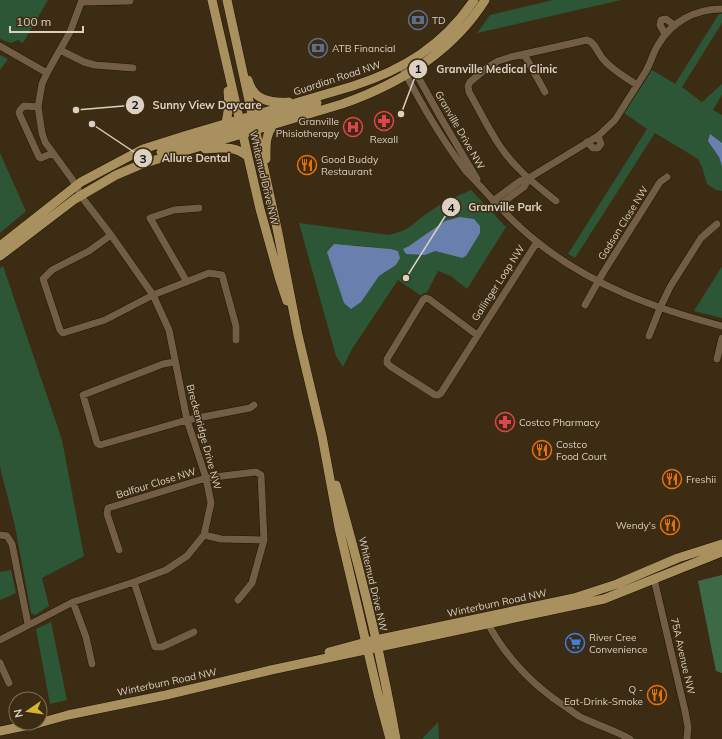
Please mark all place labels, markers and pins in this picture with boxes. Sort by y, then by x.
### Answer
bank icon: TD [407,9,429,31]
place label: TD [432,14,446,27]
bank icon: ATB Financial [307,37,329,59]
place label: ATB Financial [332,42,395,55]
callout: Granville Medical Clinic [408,58,565,81]
callout: Sunny View Daycare [125,93,269,116]
pharmacy icon: Rexall [373,110,395,132]
place label: Granville Phisiotherapy [276,115,340,140]
hospital icon: Granville Phisiotherapy [342,116,364,138]
place label: Rexall [370,133,398,146]
callout: Allure Dental [133,147,238,170]
place label: Good Buddy Restaurant [321,153,379,178]
restaurant icon: Good Buddy Restaurant [296,154,318,176]
callout: Granville Park [441,196,550,219]
pharmacy icon: Costco Pharmacy [494,411,516,433]
place label: Costco Pharmacy [519,416,600,429]
place label: Costco Food Court [556,438,607,463]
restaurant icon: Costco Food Court [531,439,553,461]
restaurant icon: Freshii [661,468,683,490]
place label: Freshii [686,473,716,486]
restaurant icon: Wendy's [659,514,681,536]
place label: Wendy's [616,519,656,532]
place label: River Cree Convenience [589,631,648,656]
supermarket icon: River Cree Convenience [564,632,586,654]
place label: Q - Eat-Drink-Smoke [564,683,643,708]
restaurant icon: Q - Eat-Drink-Smoke [646,684,668,706]

